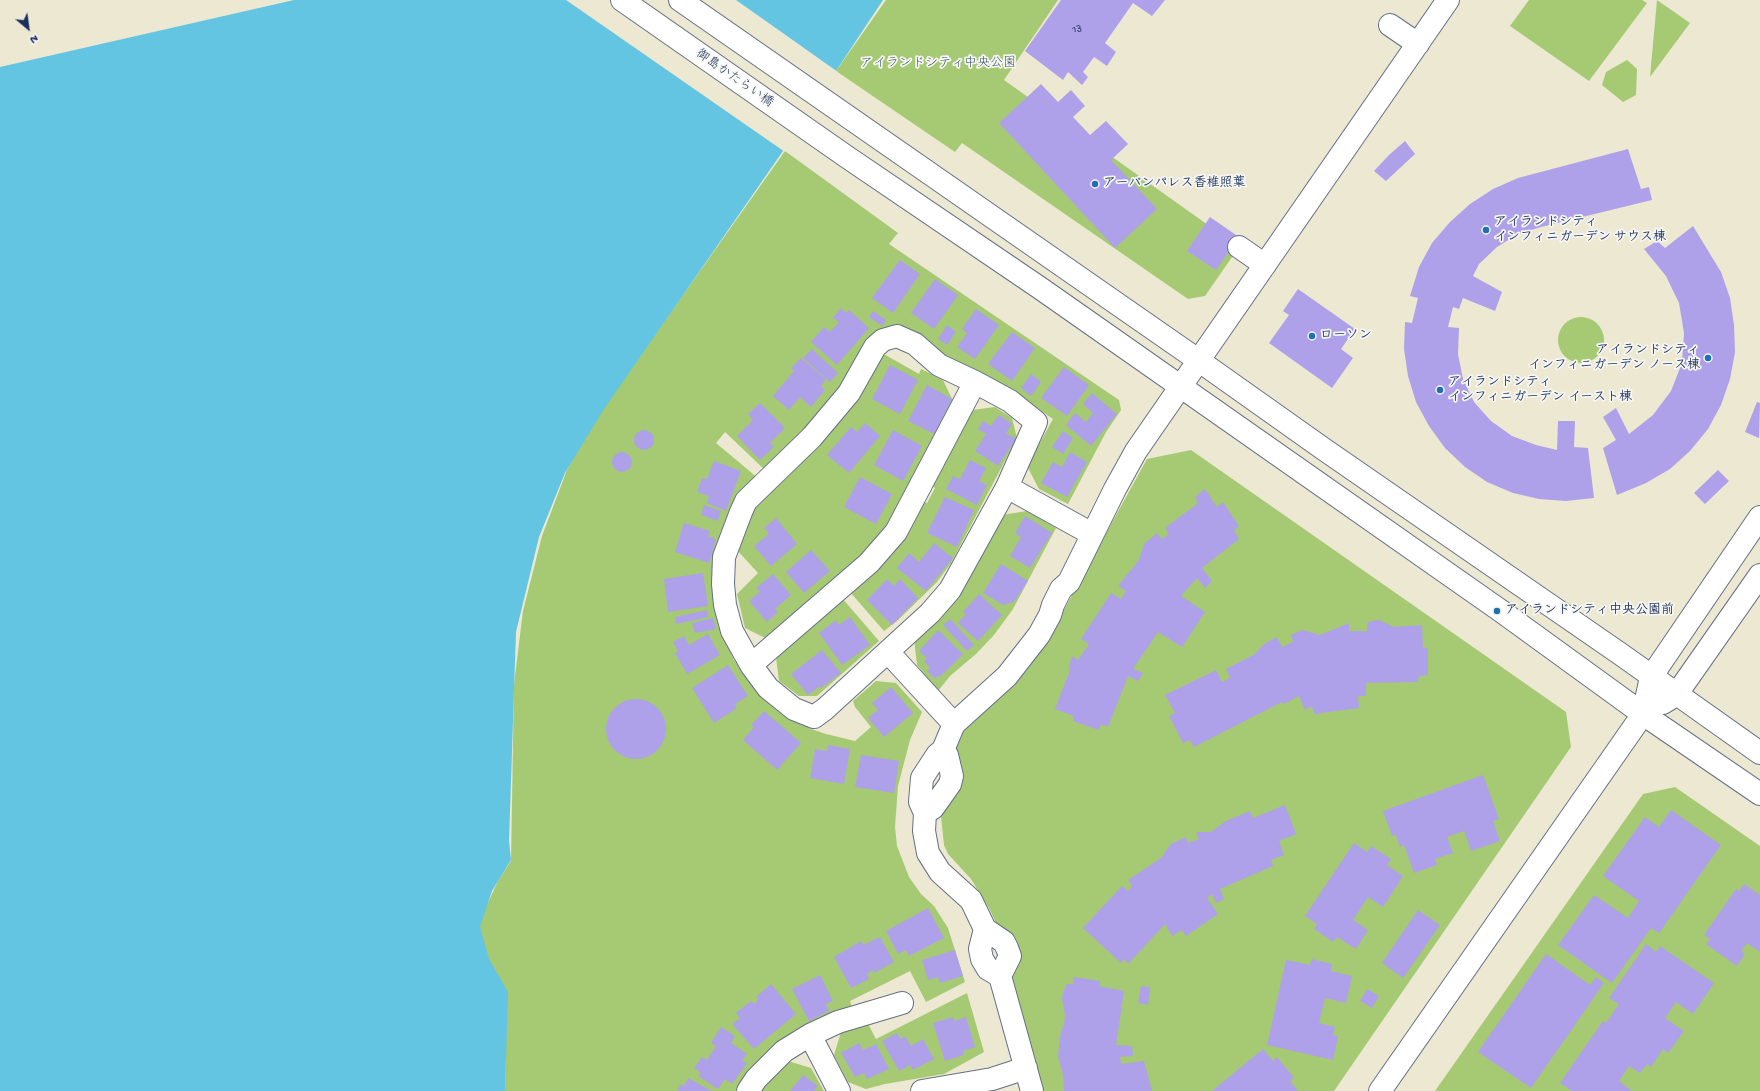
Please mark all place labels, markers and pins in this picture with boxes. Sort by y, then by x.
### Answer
place label: アーバンパレス香椎照葉 [1103,176,1245,192]
marker: アーバンパレス香椎照葉 [1090,179,1100,189]
place label: アイランドシティ インフィニガーデン サウス棟 [1494,215,1666,246]
marker: アイランドシティ インフィニガーデン サウス棟 [1481,225,1491,235]
place label: ローソン [1320,328,1372,344]
marker: ローソン [1307,331,1317,341]
place label: アイランドシティ インフィニガーデン ノース棟 [1528,343,1700,374]
marker: アイランドシティ インフィニガーデン ノース棟 [1703,353,1713,363]
place label: アイランドシティ インフィニガーデン イースト棟 [1448,375,1632,406]
marker: アイランドシティ インフィニガーデン イースト棟 [1435,385,1445,395]
place label: アイランドシティ中央公園前 [1505,603,1674,619]
marker: アイランドシティ中央公園前 [1492,606,1502,616]

